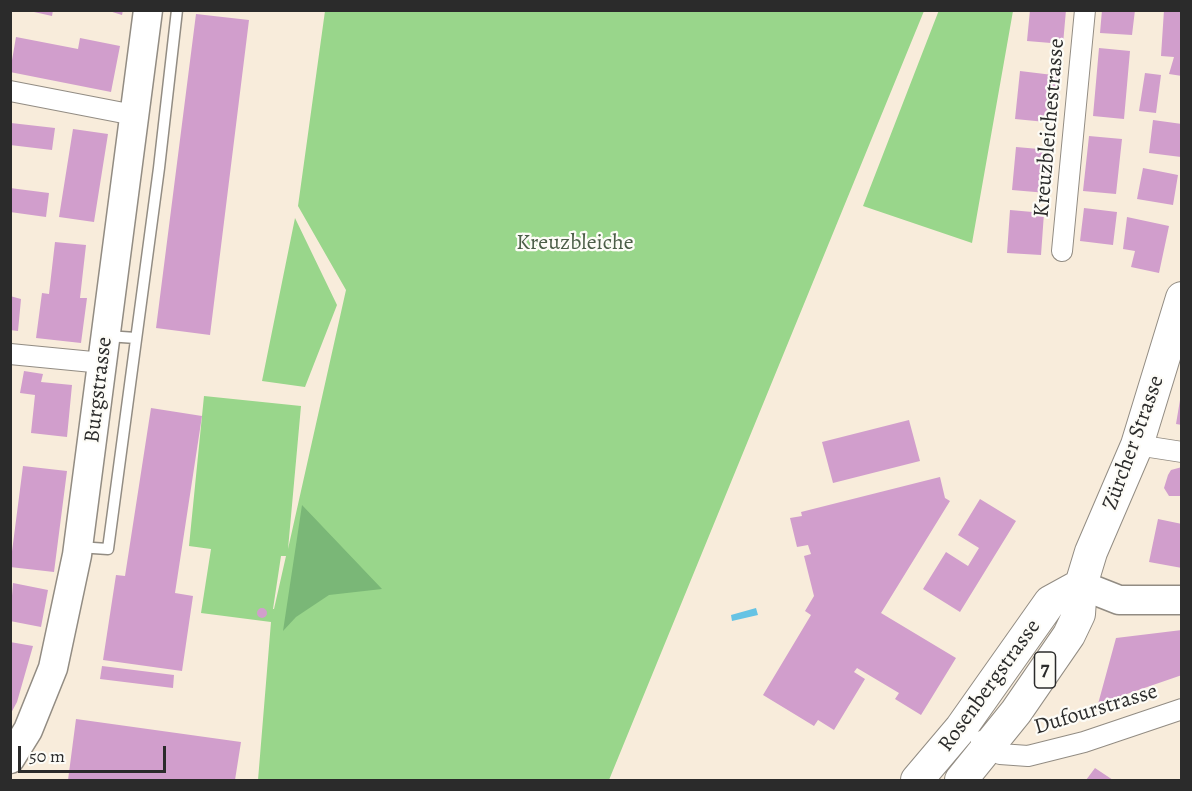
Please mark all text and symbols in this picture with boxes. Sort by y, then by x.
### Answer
street label: Kreuzbleichestrasse [1029,37,1071,219]
park label: Kreuzbleiche [516,231,634,257]
street label: Burgstrasse [79,335,119,445]
street label: Zürcher Strasse [1097,372,1171,514]
street label: Rosenbergstrasse [933,615,1047,757]
road number: 7 [1034,652,1056,688]
street label: Dufourstrasse [1031,679,1161,741]
scale bar [21,734,170,772]
text: 50 m [29,744,65,768]

